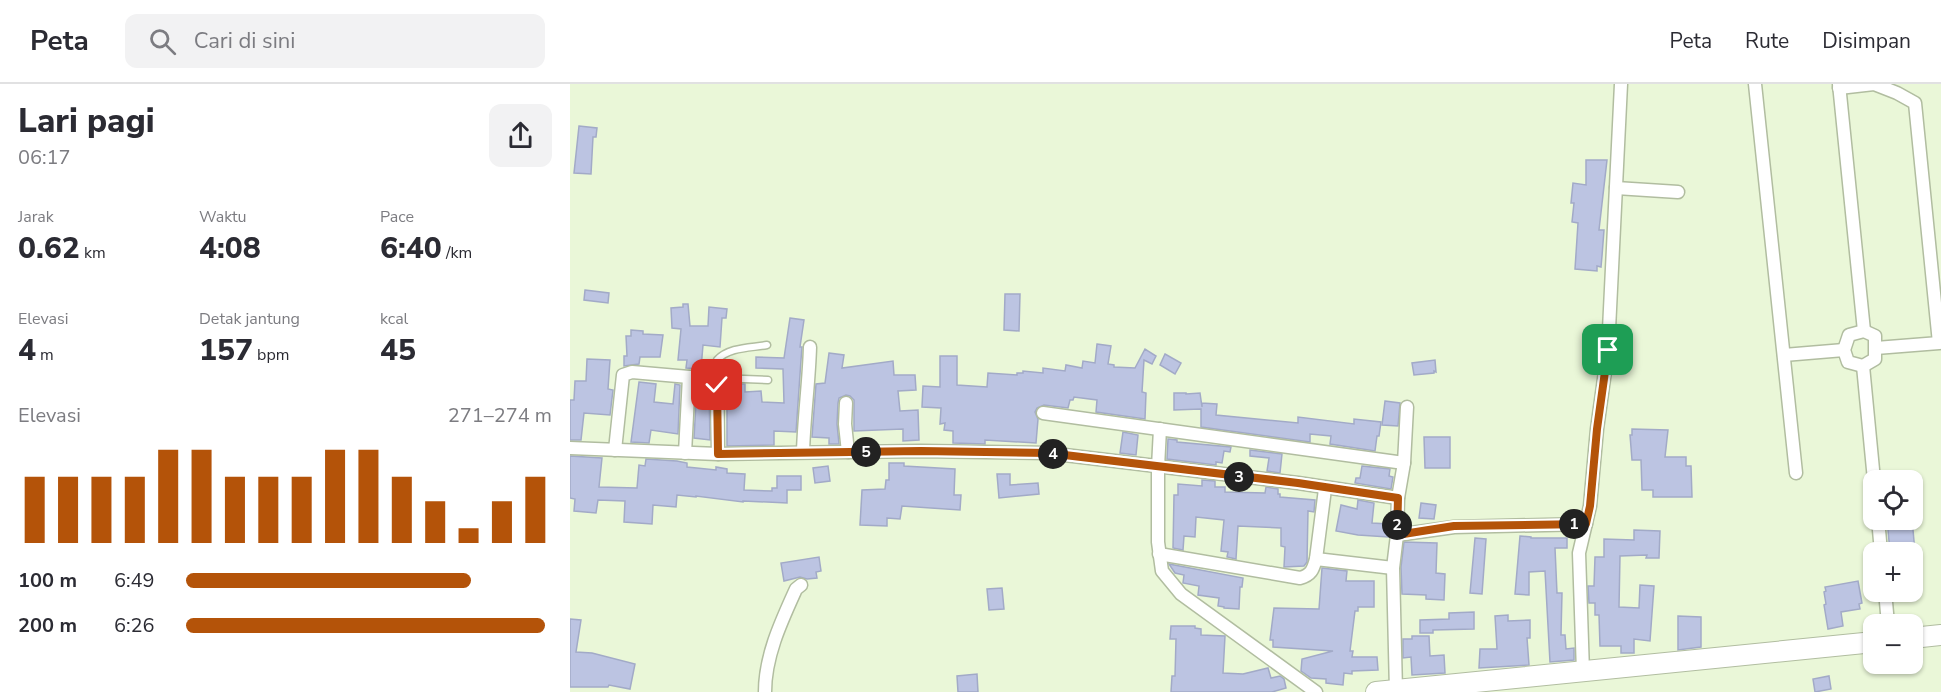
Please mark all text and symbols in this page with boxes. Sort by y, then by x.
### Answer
search box [125,14,545,68]
text: Peta [30,22,89,60]
icon: search [146,25,179,58]
text: Cari di sini [194,26,295,56]
text: Peta [1670,27,1712,55]
text: Rute [1745,27,1789,55]
text: Disimpan [1822,27,1911,55]
text: Lari pagi [18,99,155,144]
button: share [489,104,552,167]
text: 06:17 [18,144,71,171]
text: Jarak [18,206,54,228]
text: Waktu [199,206,247,228]
text: Pace [380,206,414,228]
text: 0.62 [18,228,80,269]
text: 4:08 [199,228,261,269]
text: 6:40 [380,228,442,269]
text: km [80,242,106,264]
text: /km [442,242,472,264]
text: Elevasi [18,308,68,330]
text: Detak jantung [199,308,300,330]
text: kcal [380,308,408,330]
pin [1582,324,1633,375]
text: 4 [18,330,36,371]
text: 157 [199,330,253,371]
text: 45 [380,330,416,371]
icon: arrive [1591,333,1624,366]
text: m [36,344,54,366]
text: bpm [253,344,289,366]
pin [691,359,742,410]
icon: check [700,368,733,401]
text: Elevasi [18,402,81,429]
text: 271–274 m [448,402,552,429]
pin: 5 [851,437,881,467]
pin: 4 [1038,439,1068,469]
text: 5 [861,441,871,463]
text: 4 [1048,443,1058,465]
pin: 3 [1224,462,1254,492]
text: 3 [1234,466,1244,488]
map controls [1863,470,1923,674]
button: locate [1863,470,1923,530]
pin: 1 [1559,509,1589,539]
pin: 2 [1382,510,1412,540]
text: 1 [1569,513,1579,535]
text: 2 [1392,514,1402,536]
button: + [1863,542,1923,602]
text: 100 m [18,567,77,594]
text: 6:49 [114,567,155,594]
text: 200 m [18,612,77,639]
text: 6:26 [114,612,155,639]
button: − [1863,614,1923,674]

